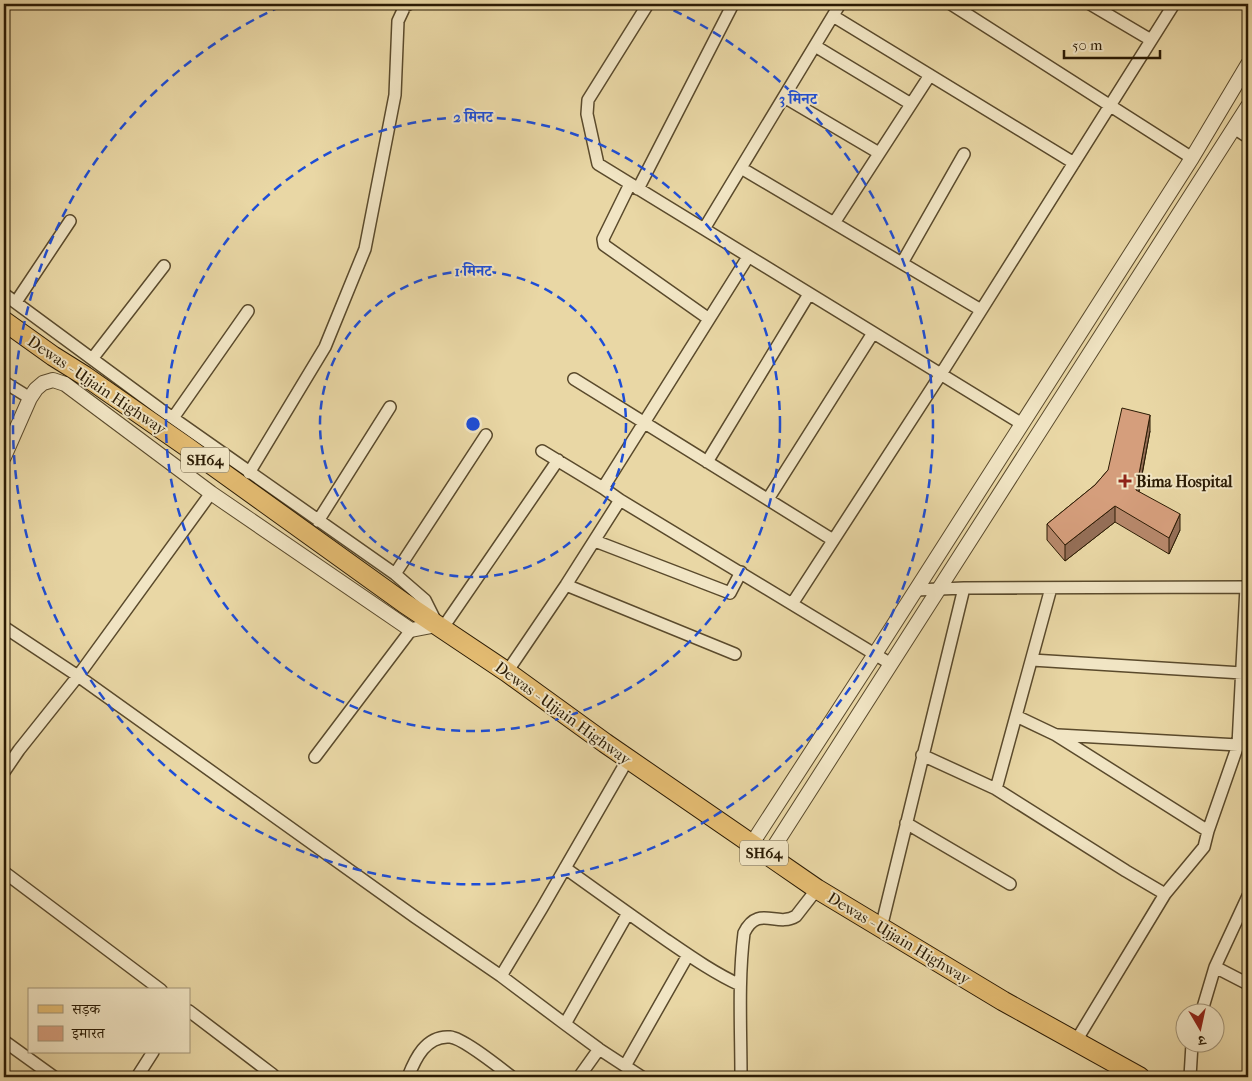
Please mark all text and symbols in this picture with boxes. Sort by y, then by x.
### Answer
scale bar [1064,28,1161,60]
text: 50 m [1072,36,1103,54]
text: 3 मिनट [779,90,819,108]
text: 2 मिनट [453,108,494,126]
text: 1 मिनट [455,262,493,280]
street label: Dewas - Ujjain Highway [24,331,170,439]
centre of rings [464,415,482,433]
road number: SH64 [181,448,229,472]
place label: Bima Hospital [1136,472,1233,492]
marker: Bima Hospital [1118,474,1132,488]
street label: Dewas - Ujjain Highway [491,657,635,769]
road number: SH64 [740,840,788,866]
street label: Dewas - Ujjain Highway [824,888,974,988]
legend [28,988,190,1054]
text: सड़क [71,1000,101,1018]
north arrow [1174,1004,1224,1054]
text: इमारत [71,1024,106,1042]
text: उ [1196,1031,1208,1049]

